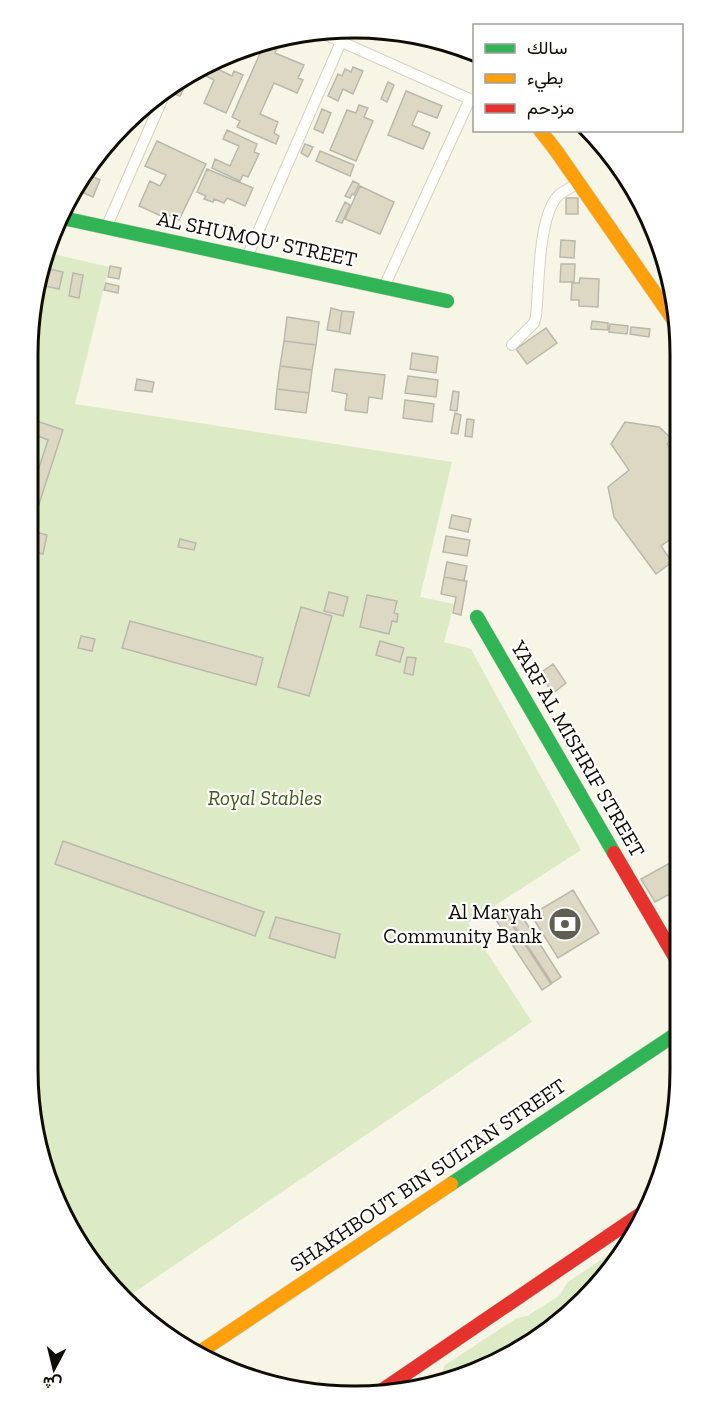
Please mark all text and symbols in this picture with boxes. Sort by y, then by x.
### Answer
legend [473,24,683,132]
text: سالك [527,37,567,59]
text: بطيء [527,67,563,93]
text: مزدحم [527,97,574,120]
street label: AL SHUMOU' STREET [155,205,359,272]
street label: YARF AL MISHRIF STREET [506,635,651,861]
park label: Royal Stables [208,785,322,810]
place label: Al Maryah Community Bank [383,899,542,948]
bank icon: Al Maryah Community Bank [547,906,583,942]
street label: SHAKHBOUT BIN SULTAN STREET [285,1073,570,1276]
north arrow [24,1339,84,1399]
text: ش [42,1373,63,1394]

